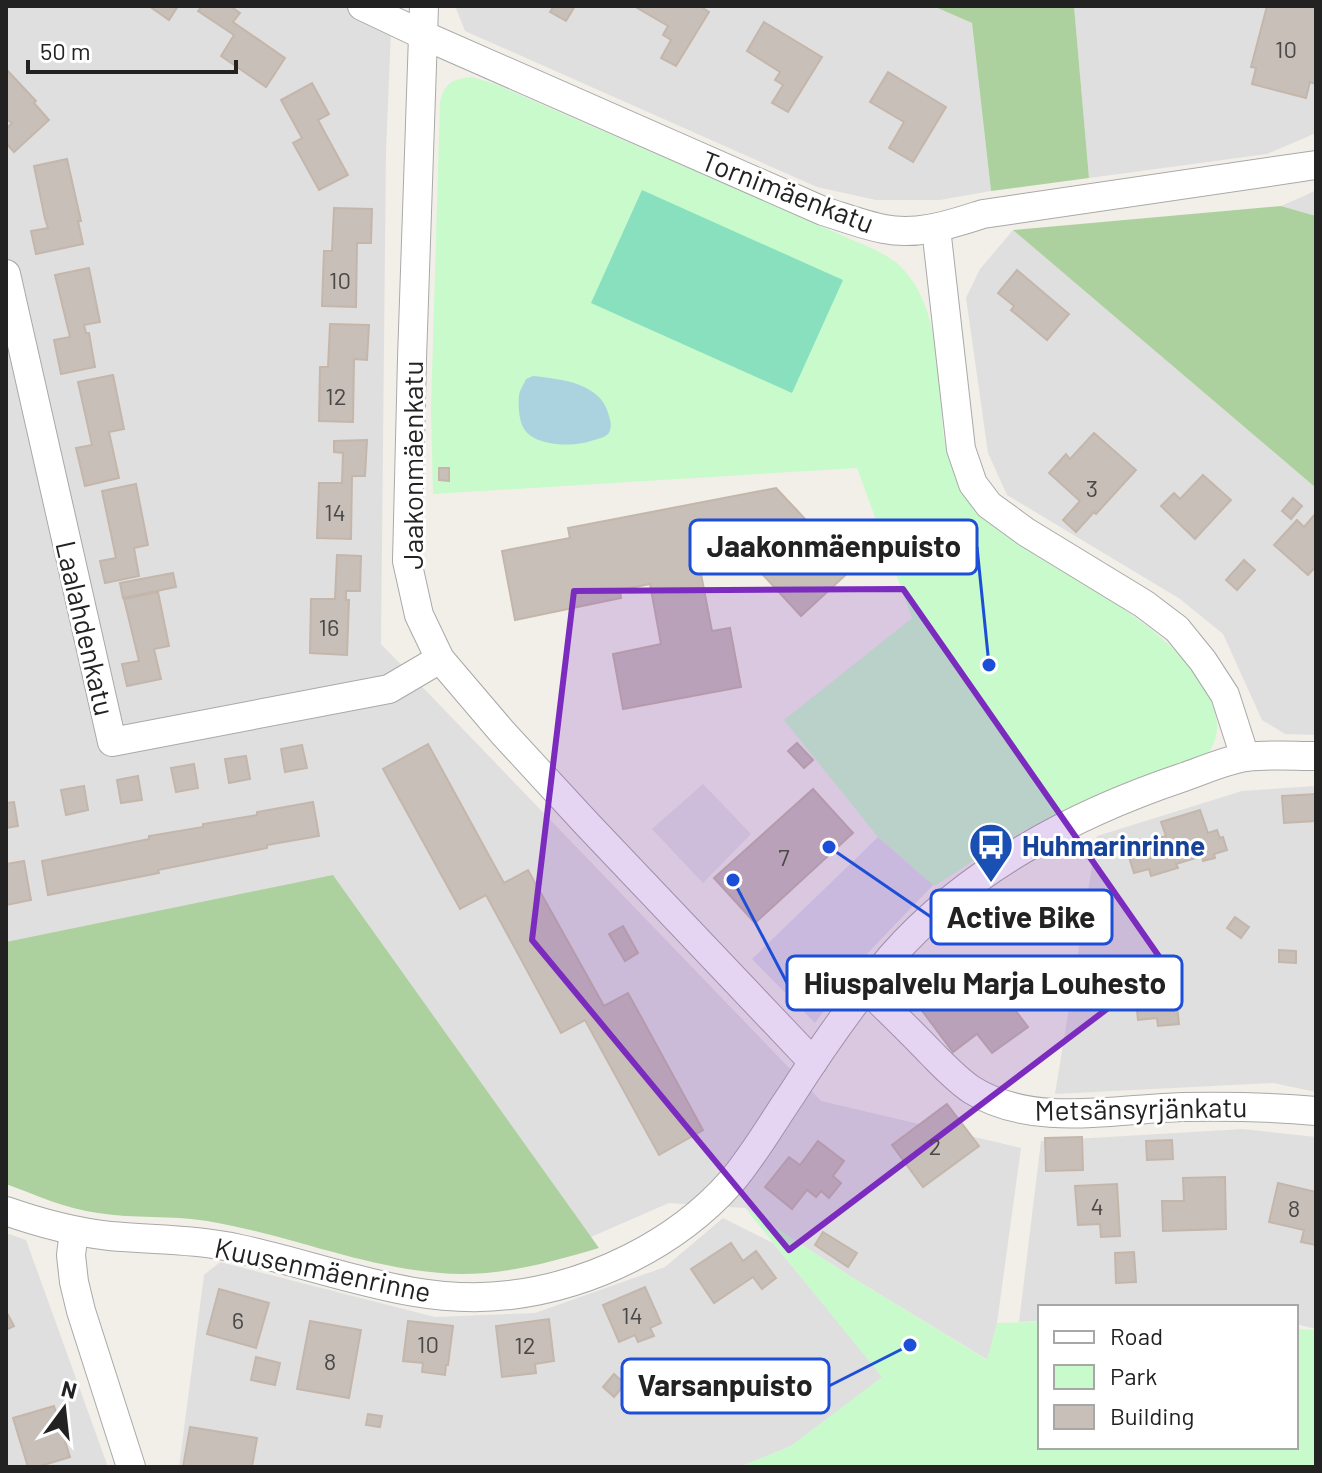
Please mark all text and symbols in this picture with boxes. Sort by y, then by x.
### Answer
scale bar [28,24,236,74]
house number: 10 [1275,34,1297,63]
text: 50 m [40,36,91,65]
street label: Tornimäenkatu [697,143,879,239]
house number: 10 [329,265,351,294]
street label: Jaakonmäenkatu [395,360,429,570]
house number: 12 [325,381,347,410]
house number: 3 [1086,473,1098,502]
house number: 14 [324,497,346,526]
callout: Jaakonmäenpuisto [690,520,977,574]
text: Jaakonmäenpuisto [707,527,961,563]
street label: Laalahdenkatu [49,537,123,719]
house number: 16 [319,612,339,641]
bus stop icon: Huhmarinrinne [967,821,1015,884]
place label: Huhmarinrinne [1022,828,1205,862]
house number: 7 [778,842,790,871]
callout: Active Bike [931,890,1112,944]
text: Active Bike [946,898,1096,934]
callout: Hiuspalvelu Marja Louhesto [787,956,1182,1010]
text: Hiuspalvelu Marja Louhesto [804,964,1166,1000]
street label: Metsänsyrjänkatu [1034,1089,1248,1127]
house number: 2 [929,1131,941,1160]
house number: 4 [1090,1191,1104,1220]
house number: 8 [1288,1193,1300,1222]
street label: Kuusenmäenrinne [212,1229,434,1309]
house number: 14 [621,1300,643,1329]
house number: 6 [232,1305,244,1334]
legend [1038,1305,1298,1449]
text: Road [1110,1321,1163,1350]
house number: 10 [417,1329,439,1358]
house number: 12 [514,1330,536,1359]
house number: 8 [324,1346,336,1375]
callout: Varsanpuisto [622,1359,829,1413]
text: Park [1110,1361,1157,1390]
text: Varsanpuisto [637,1366,813,1402]
north arrow [24,1369,104,1449]
text: N [59,1374,80,1403]
text: Building [1110,1401,1194,1430]

